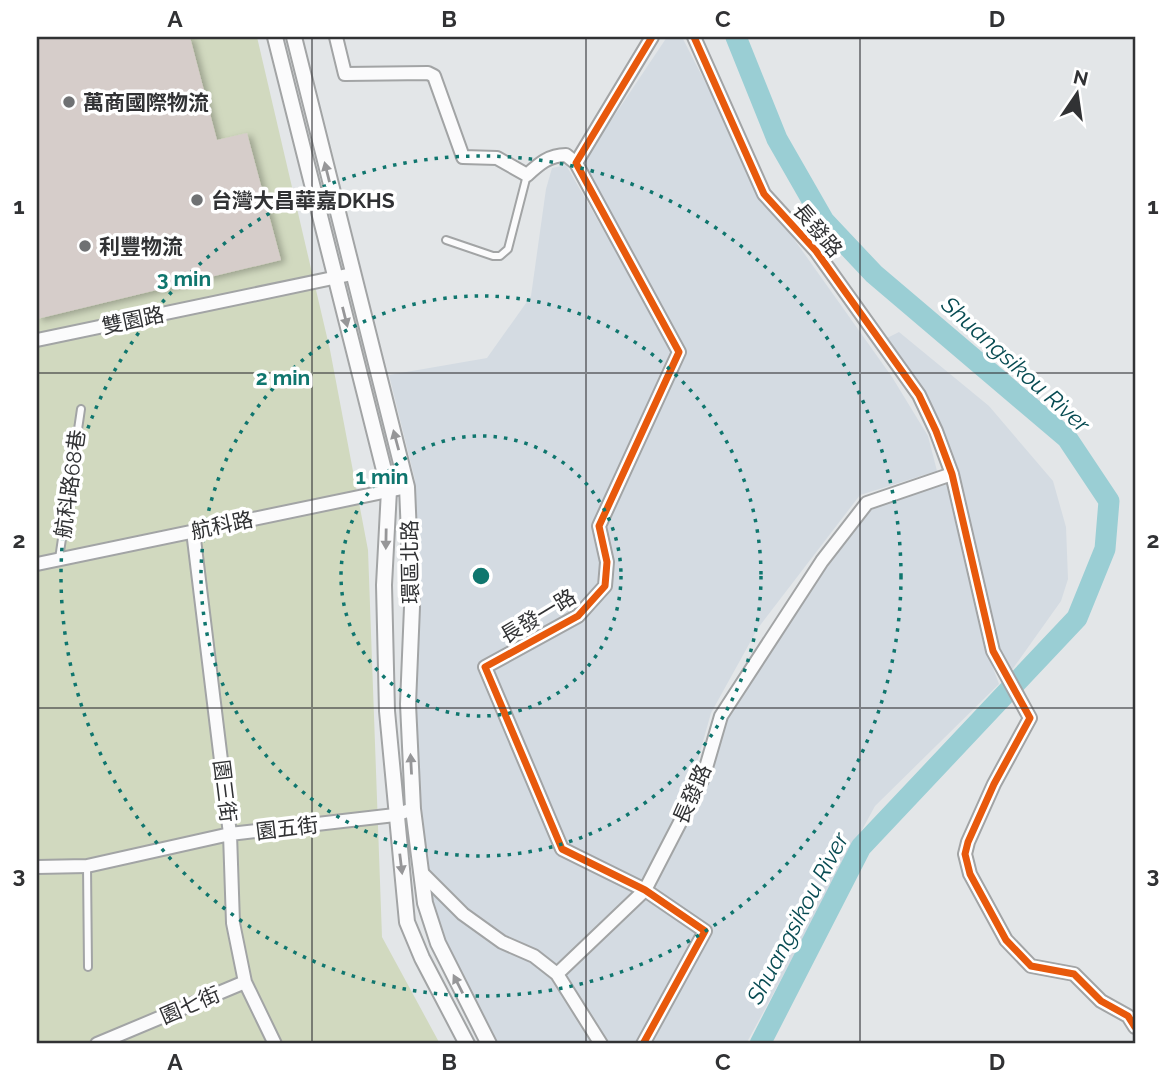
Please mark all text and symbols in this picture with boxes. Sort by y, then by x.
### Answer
text: A [167,5,183,32]
text: B [441,5,457,32]
text: C [715,5,731,32]
text: D [989,5,1005,32]
north arrow [1042,60,1112,130]
text: N [1071,65,1090,90]
place label: 萬商國際物流 [83,90,209,115]
marker: 萬商國際物流 [61,94,77,110]
one-way arrow [321,161,332,183]
place label: 台灣大昌華嘉DKHS [211,188,395,213]
text: 1 [13,192,25,219]
marker: 台灣大昌華嘉DKHS [189,192,205,208]
text: 1 [1147,192,1159,219]
street label: 長發路 [788,198,848,262]
place label: 利豐物流 [99,234,183,259]
marker: 利豐物流 [77,238,93,254]
text: 3 min [157,266,211,291]
water label: Shuangsikou River [936,290,1096,438]
street label: 雙園路 [100,301,166,339]
one-way arrow [340,306,351,328]
text: 2 min [256,365,310,390]
street label: 航科路68巷 [50,428,90,540]
one-way arrow [390,429,401,451]
text: 1 min [355,464,409,489]
street label: 航科路 [189,506,255,544]
street label: 環區北路 [397,520,423,604]
text: 2 [13,526,25,553]
text: 2 [1147,526,1159,553]
one-way arrow [380,528,391,550]
centre of rings [469,564,493,588]
street label: 長發一路 [496,584,580,648]
one-way arrow [405,752,416,774]
street label: 園三街 [209,758,241,824]
street label: 長發路 [668,760,716,828]
street label: 園五街 [254,812,320,844]
water label: Shuangsikou River [740,827,854,1009]
one-way arrow [395,853,406,875]
text: 3 [13,861,25,888]
text: 3 [1147,861,1159,888]
one-way arrow [453,973,465,993]
street label: 園七街 [156,981,224,1029]
text: A [167,1048,183,1075]
text: B [441,1048,457,1075]
text: C [715,1048,731,1075]
text: D [989,1048,1005,1075]

